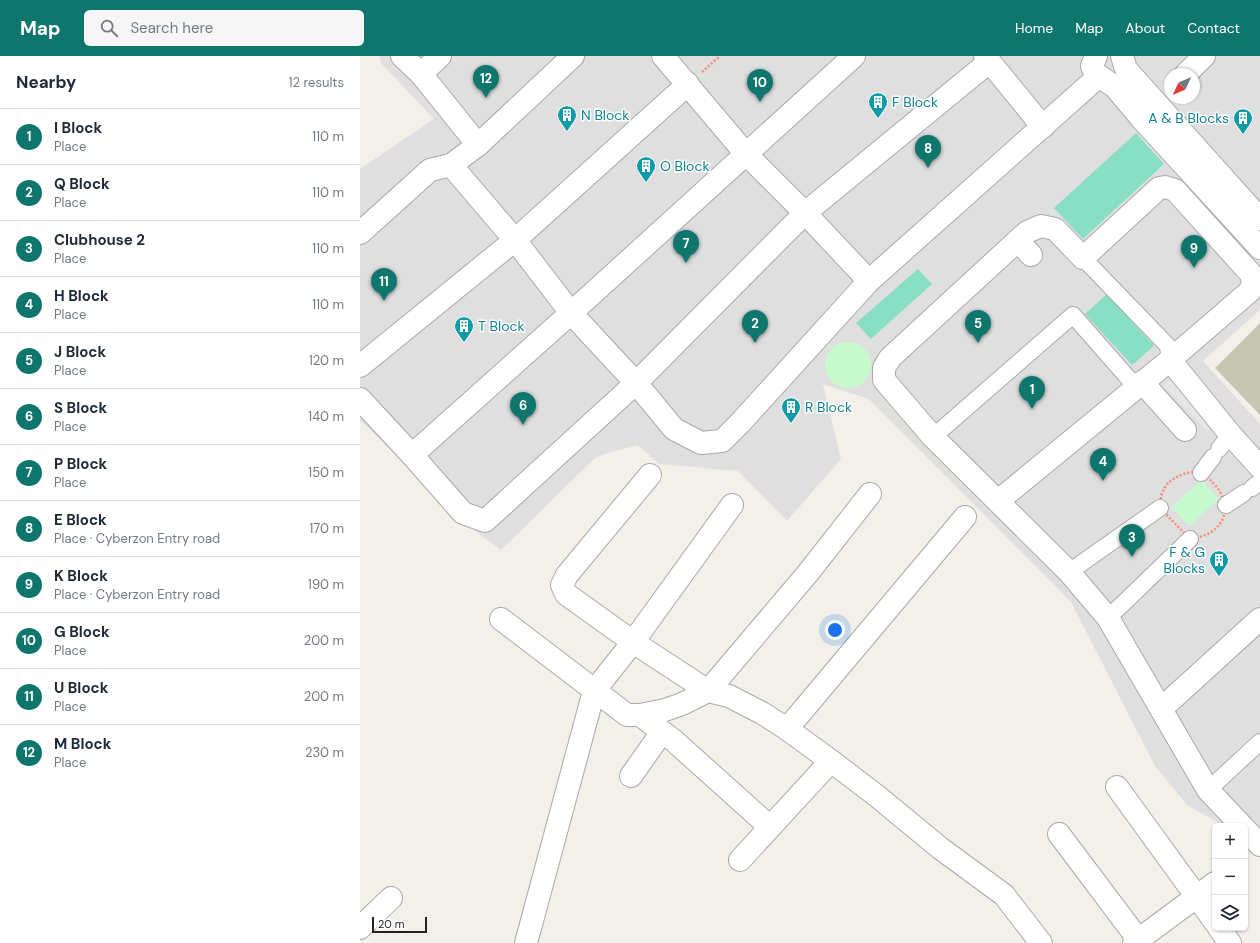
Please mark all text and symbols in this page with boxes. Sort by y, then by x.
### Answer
search box [84,10,364,46]
text: Map [20,16,60,41]
icon: search [98,17,120,39]
text: Search here [130,18,213,38]
text: Home [1015,19,1053,37]
text: Map [1075,19,1103,37]
text: About [1125,19,1165,37]
text: Contact [1187,19,1240,37]
pin: 12 [473,65,499,98]
north arrow [1164,68,1200,104]
pin: 10 [747,69,773,102]
text: Nearby [16,71,76,93]
text: 12 results [289,74,344,91]
building icon: F Block [867,91,889,119]
place label: F Block [892,93,938,111]
building icon: N Block [556,104,578,132]
place label: N Block [581,106,629,124]
building icon: A & B Blocks [1232,107,1254,135]
place label: A & B Blocks [1148,109,1229,127]
text: I Block [54,118,102,138]
text: 1 [27,128,31,145]
text: 110 m [312,128,344,145]
pin: 8 [915,135,941,168]
text: Place [54,138,86,155]
building icon: O Block [635,155,657,183]
place label: O Block [660,157,710,175]
text: Q Block [54,174,110,194]
text: 2 [25,184,33,201]
text: 110 m [312,184,344,201]
text: Place [54,194,86,211]
text: Clubhouse 2 [54,230,145,250]
pin: 7 [673,230,699,263]
pin: 9 [1181,235,1207,268]
text: 3 [25,240,33,257]
text: 110 m [312,240,344,257]
text: Place [54,250,86,267]
pin: 11 [371,268,397,301]
text: H Block [54,286,109,306]
text: 4 [25,296,33,313]
text: 110 m [312,296,344,313]
text: Place [54,306,86,323]
pin: 2 [742,310,768,343]
pin: 5 [965,310,991,343]
building icon: T Block [453,315,475,343]
place label: T Block [478,317,525,335]
text: J Block [54,342,106,362]
text: 5 [25,352,33,369]
text: 120 m [309,352,344,369]
text: Place [54,362,86,379]
pin: 1 [1019,376,1045,409]
pin: 6 [510,392,536,425]
building icon: R Block [780,396,802,424]
text: S Block [54,398,107,418]
place label: R Block [805,398,852,416]
text: 6 [25,408,33,425]
text: 140 m [308,408,344,425]
text: Place [54,418,86,435]
pin: 4 [1090,448,1116,481]
text: P Block [54,454,107,474]
text: 7 [26,464,32,481]
text: 150 m [308,464,344,481]
text: Place [54,474,86,491]
text: E Block [54,510,107,530]
text: 8 [25,520,33,537]
text: 170 m [309,520,344,537]
pin: 3 [1119,524,1145,557]
text: Place · Cyberzon Entry road [54,530,220,547]
place label: F & G Blocks [1163,543,1205,577]
building icon: F & G Blocks [1208,549,1230,577]
text: K Block [54,566,108,586]
text: 9 [25,576,33,593]
text: 190 m [308,576,344,593]
text: Place · Cyberzon Entry road [54,586,220,603]
your location [825,620,845,640]
text: G Block [54,622,110,642]
text: 10 [22,632,36,649]
text: 200 m [304,632,344,649]
text: Place [54,642,86,659]
text: U Block [54,678,108,698]
text: 11 [24,688,34,705]
text: 200 m [304,688,344,705]
text: Place [54,698,86,715]
text: M Block [54,734,111,754]
text: 12 [23,744,35,761]
text: 230 m [305,744,344,761]
text: Place [54,754,86,771]
map controls [1212,823,1248,931]
button: + [1212,823,1248,859]
button: − [1212,859,1248,895]
button: layers [1212,895,1248,931]
scale bar [372,915,427,934]
text: 20 m [378,917,404,931]

